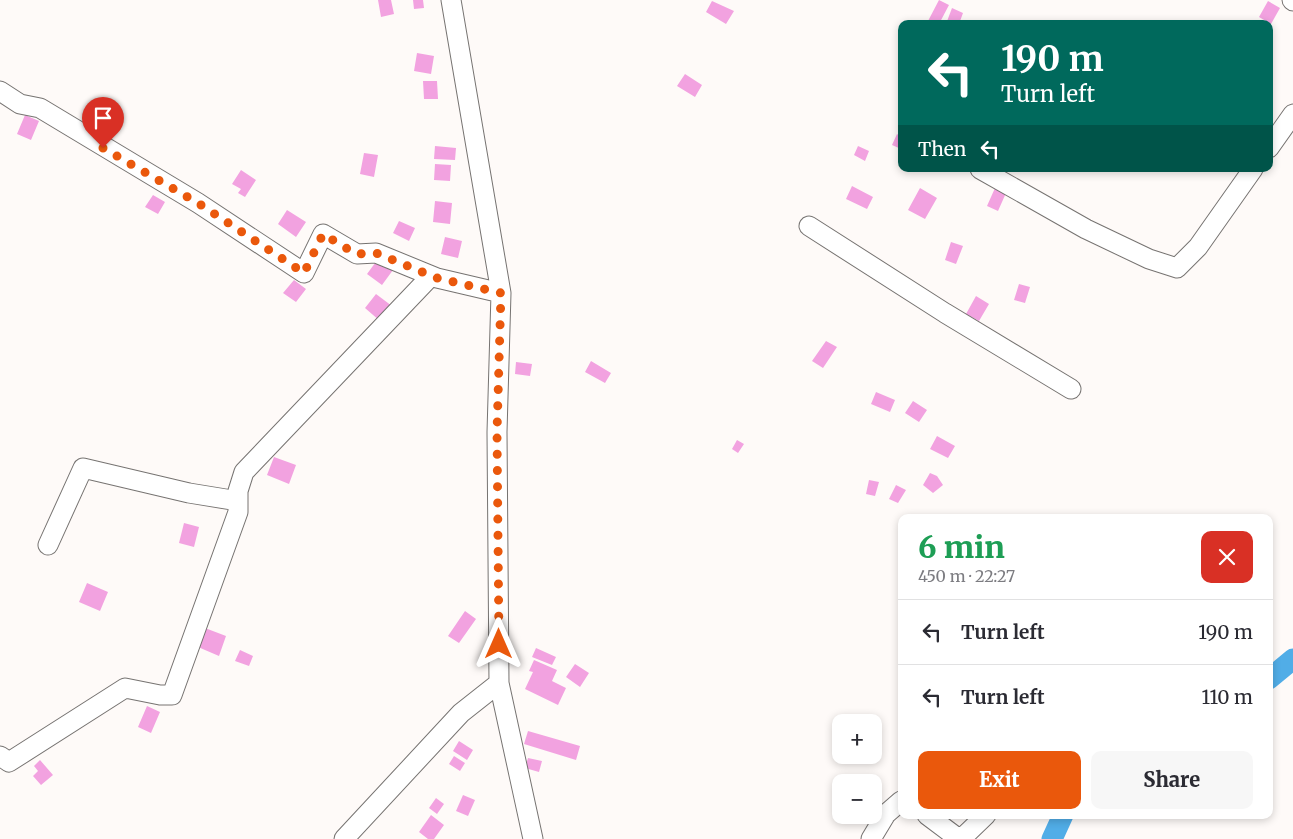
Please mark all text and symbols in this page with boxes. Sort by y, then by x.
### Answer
text: 190 m [1001,37,1104,81]
icon: left [918,40,983,105]
text: Turn left [1001,80,1095,108]
pin [82,97,124,148]
icon: arrive [89,104,117,132]
icon: left [976,135,1004,163]
text: Then [918,137,966,161]
text: 6 min [918,528,1005,566]
button: close [1201,531,1253,583]
text: 450 m · 22:27 [918,566,1015,586]
position arrow [472,617,524,669]
icon: left [918,618,946,646]
text: Turn left [961,620,1045,644]
text: 190 m [1198,620,1253,644]
icon: left [918,683,946,711]
text: Turn left [961,685,1045,709]
text: 110 m [1202,685,1253,709]
map controls [832,714,882,824]
button: + [832,714,882,764]
button: Exit [918,751,1081,809]
button: Share [1091,751,1253,809]
button: − [832,774,882,824]

